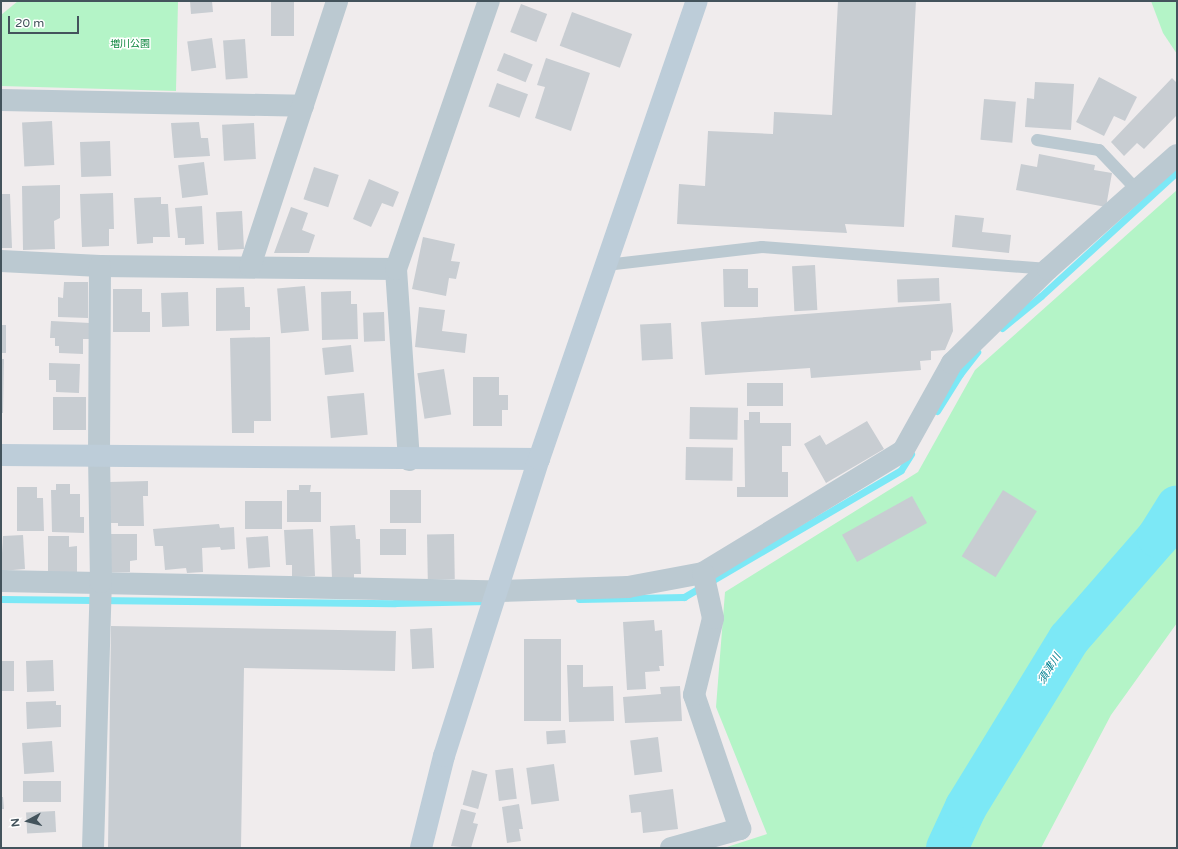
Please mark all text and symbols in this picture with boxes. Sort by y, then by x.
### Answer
scale bar [10,8,81,34]
text: 20 m [15,16,44,30]
park label: 増川公園 [110,39,150,51]
water label: 須津川 [1036,652,1064,686]
north arrow [8,801,48,841]
text: N [9,817,23,828]

